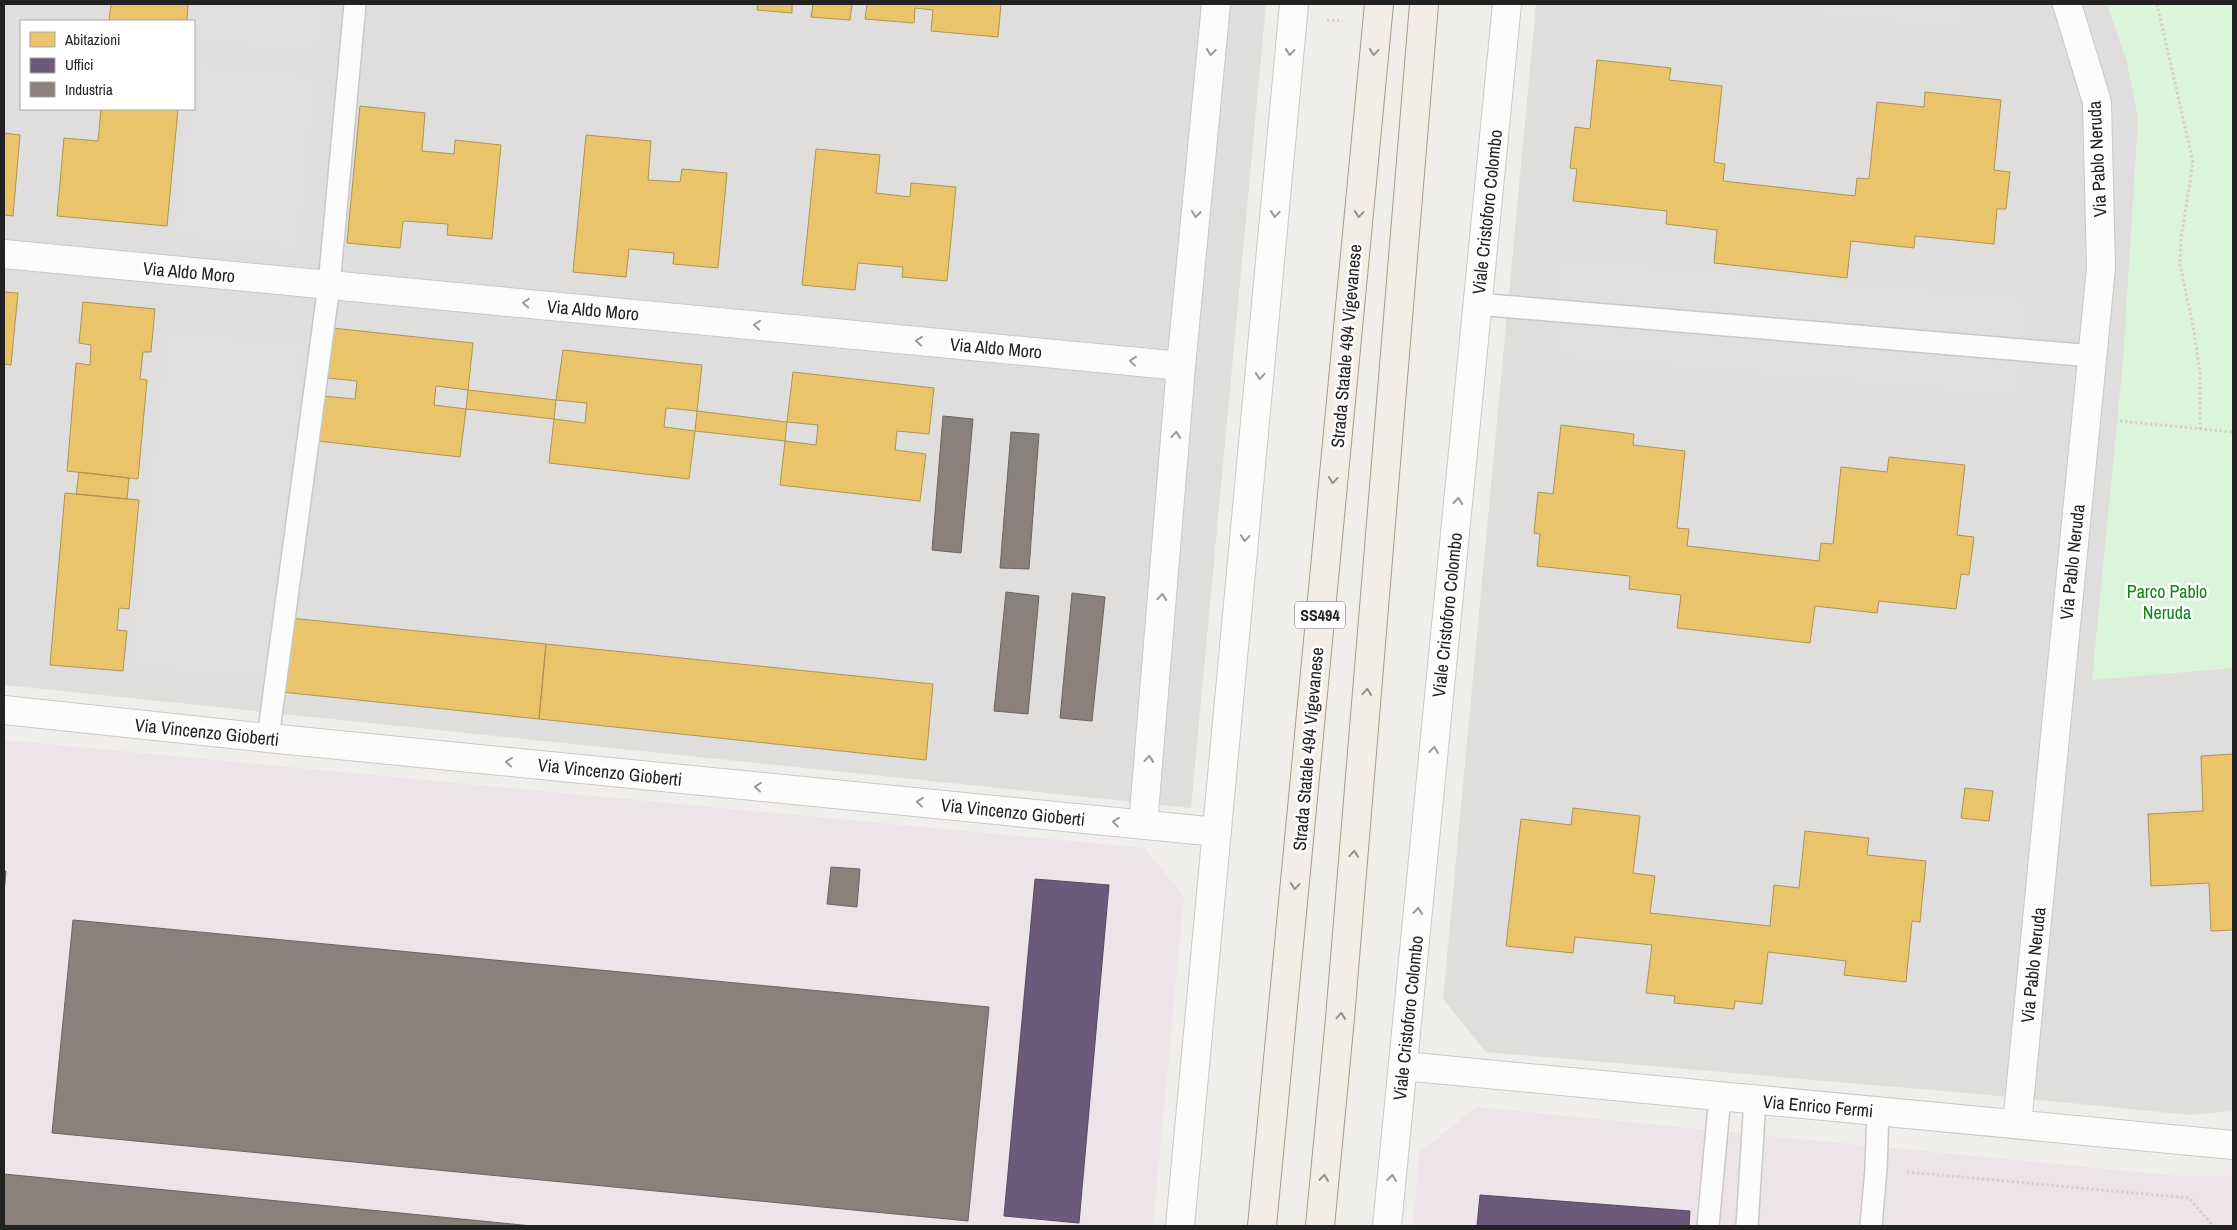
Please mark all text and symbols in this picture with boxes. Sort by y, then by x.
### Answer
legend [20,20,195,110]
text: Abitazioni [64,29,120,50]
one-way arrow [1206,49,1217,57]
one-way arrow [1284,49,1295,57]
one-way arrow [1369,49,1380,57]
text: Uffici [65,54,94,75]
text: Industria [65,79,113,100]
street label: Via Pablo Neruda [2081,100,2113,218]
street label: Viale Cristoforo Colombo [1466,128,1508,296]
one-way arrow [1191,210,1202,218]
one-way arrow [1270,210,1281,218]
one-way arrow [1353,210,1364,218]
street label: Strada Statale 494 Vigevanese [1325,243,1367,449]
street label: Via Aldo Moro [142,256,236,288]
street label: Via Aldo Moro [546,294,640,326]
one-way arrow [521,298,529,309]
one-way arrow [753,320,761,331]
street label: Via Aldo Moro [949,332,1043,364]
one-way arrow [915,335,923,346]
one-way arrow [1129,356,1137,367]
one-way arrow [1255,372,1266,380]
one-way arrow [1170,430,1181,438]
one-way arrow [1328,477,1339,485]
one-way arrow [1452,497,1463,505]
street label: Via Pablo Neruda [2053,503,2091,621]
street label: Viale Cristoforo Colombo [1426,531,1468,699]
one-way arrow [1239,534,1250,542]
park label: Parco Pablo Neruda [2127,579,2207,625]
one-way arrow [1156,592,1167,600]
road number: SS494 [1295,602,1345,628]
street label: Strada Statale 494 Vigevanese [1287,646,1329,852]
one-way arrow [1362,688,1373,696]
street label: Via Vincenzo Gioberti [134,712,280,752]
one-way arrow [1428,745,1439,753]
street label: Via Vincenzo Gioberti [537,752,683,792]
one-way arrow [1143,754,1154,762]
one-way arrow [505,757,513,768]
one-way arrow [754,781,762,792]
street label: Via Vincenzo Gioberti [940,792,1086,832]
one-way arrow [915,797,923,808]
one-way arrow [1112,817,1120,828]
one-way arrow [1348,850,1359,858]
one-way arrow [1290,882,1301,890]
street label: Via Pablo Neruda [2014,906,2052,1024]
one-way arrow [1412,907,1423,915]
street label: Viale Cristoforo Colombo [1387,934,1429,1102]
one-way arrow [1335,1012,1346,1020]
street label: Via Enrico Fermi [1762,1089,1874,1123]
one-way arrow [1319,1173,1330,1181]
one-way arrow [1386,1173,1397,1181]

